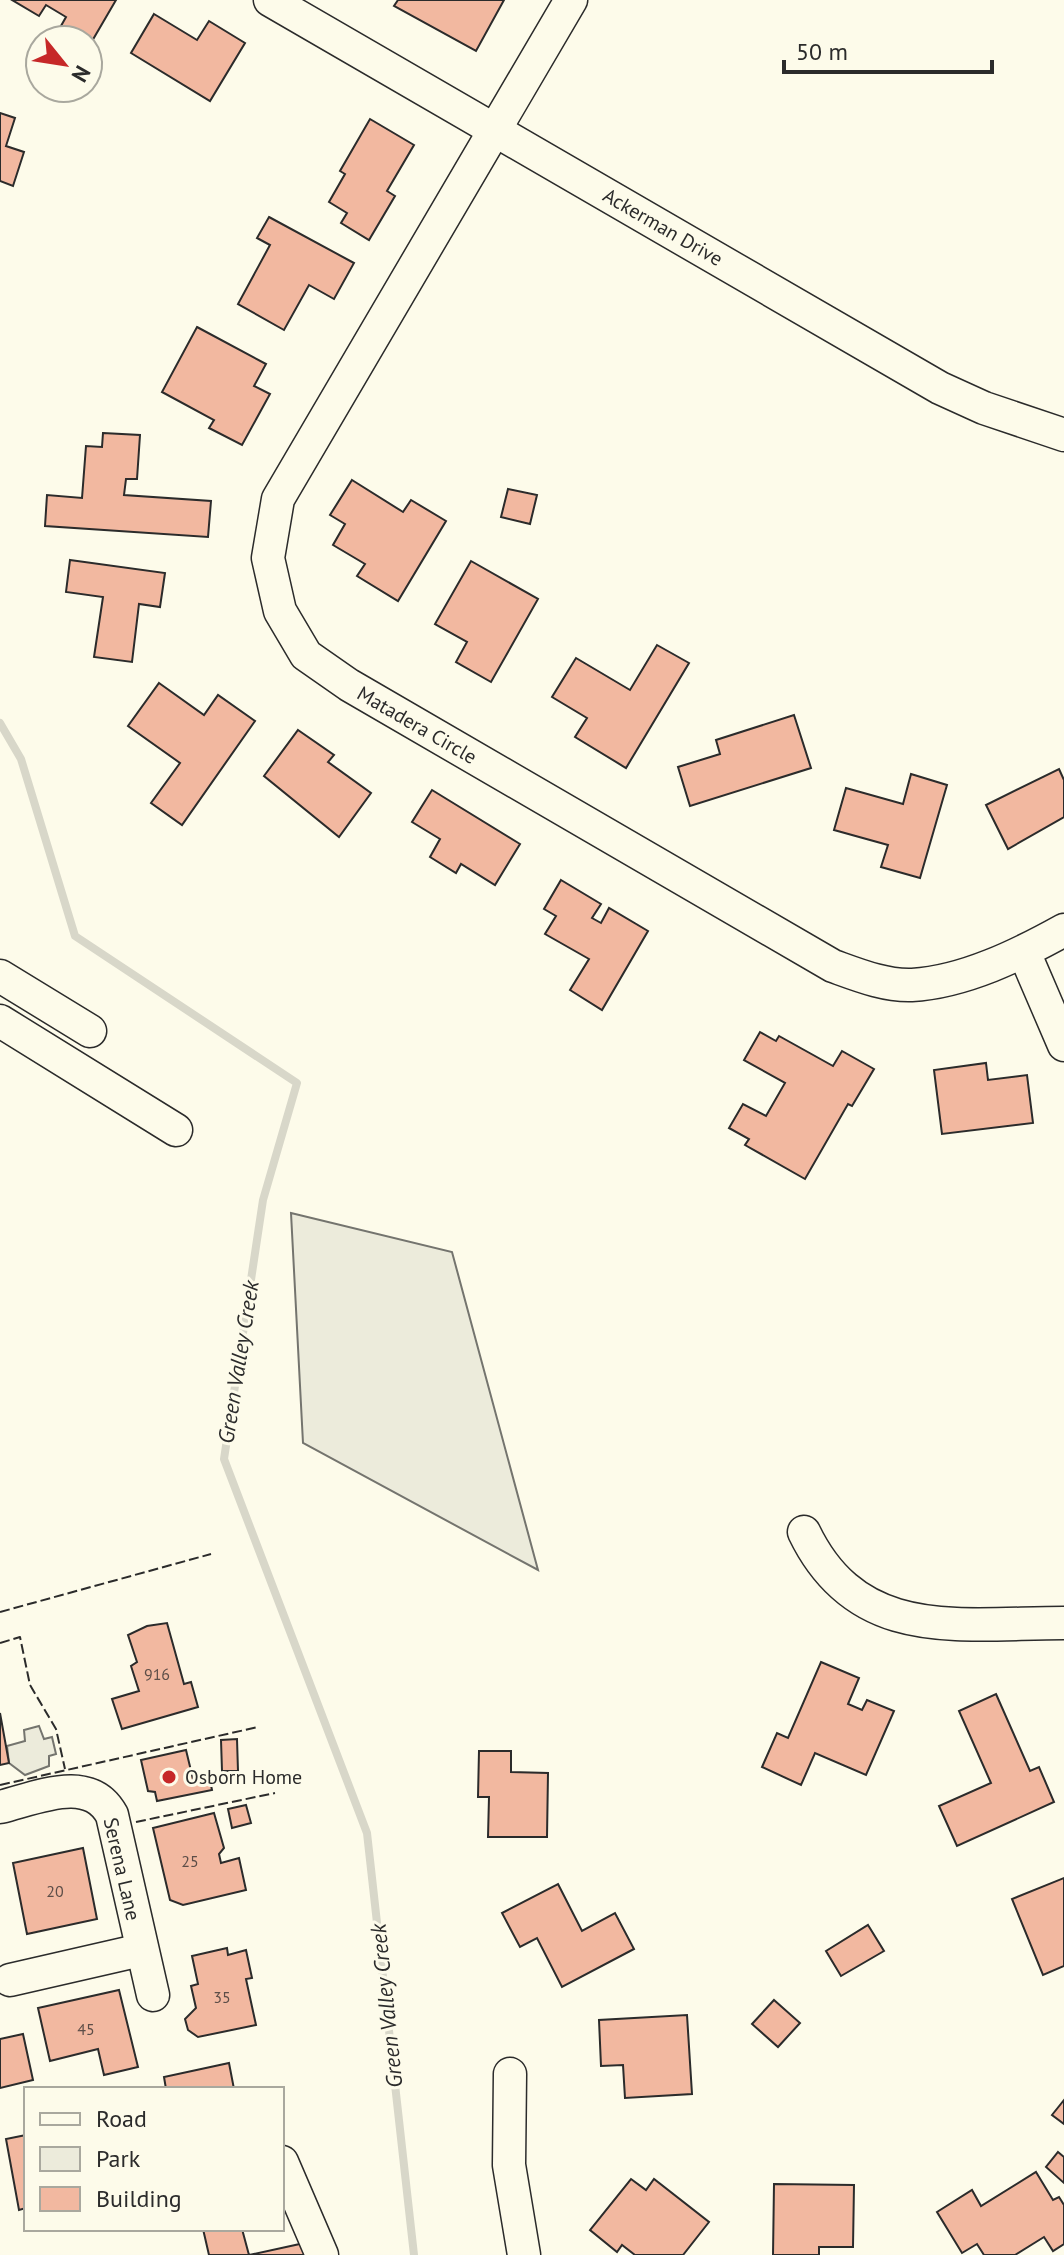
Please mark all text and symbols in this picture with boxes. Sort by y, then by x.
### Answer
north arrow [24,24,104,104]
scale bar [784,24,992,74]
text: 50 m [796,36,848,67]
text: N [66,61,97,87]
street label: Ackerman Drive [598,182,728,272]
street label: Matadera Circle [352,680,482,770]
water label: Green Valley Creek [211,1277,265,1446]
house number: 916 [144,1664,170,1684]
place label: Osborn Home [185,1764,302,1790]
marker: Osborn Home [160,1768,178,1786]
street label: Serena Lane [98,1815,146,1923]
house number: 25 [181,1851,199,1871]
house number: 20 [46,1881,64,1901]
water label: Green Valley Creek [363,1922,409,2089]
house number: 35 [213,1987,231,2007]
house number: 45 [77,2019,95,2039]
legend [24,2087,284,2231]
text: Road [96,2103,147,2134]
text: Park [96,2143,141,2174]
text: Building [96,2183,182,2214]

